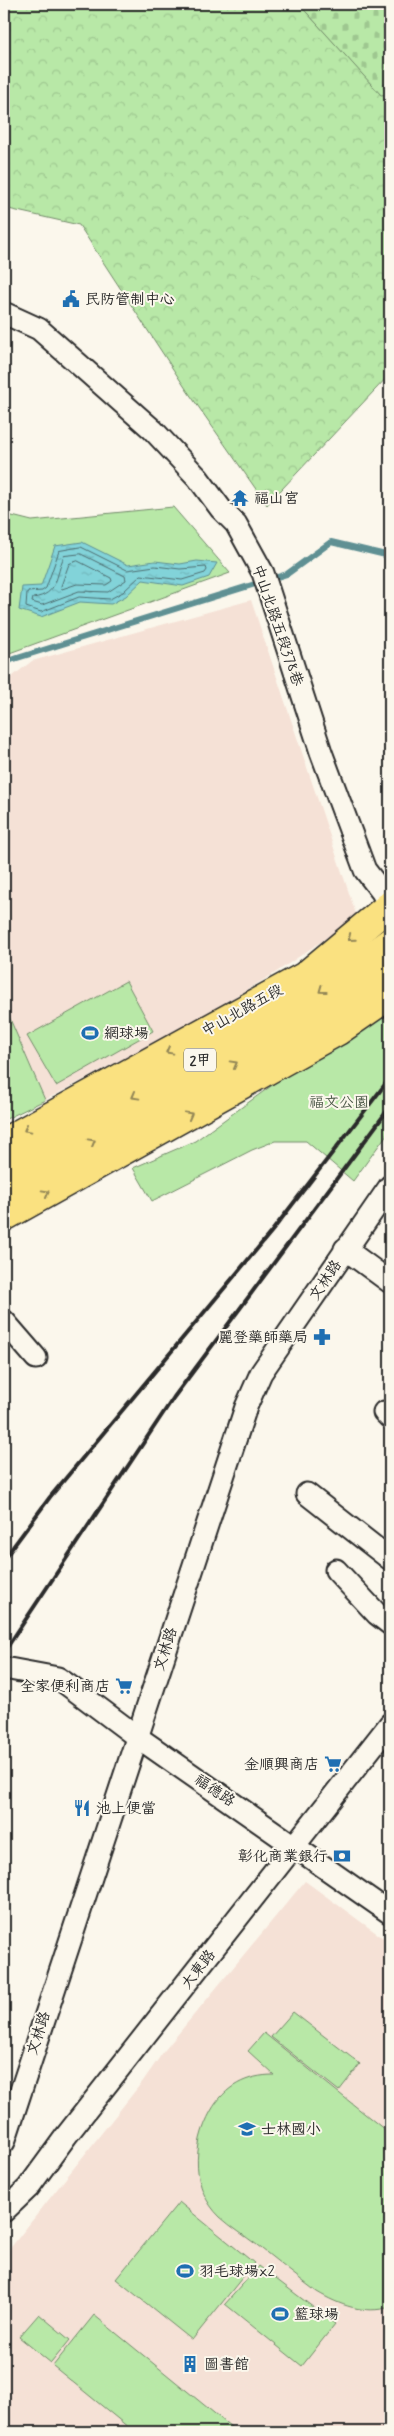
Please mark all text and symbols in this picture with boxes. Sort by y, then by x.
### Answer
public building icon: 民防管制中心 [61,289,81,309]
place label: 民防管制中心 [85,290,175,310]
temple icon: 福山宮 [230,488,250,508]
place label: 福山宮 [254,489,299,509]
street label: 中山北路五段378巷 [247,562,307,689]
one-way arrow [348,932,357,941]
street label: 中山北路五段 [198,980,287,1041]
one-way arrow [318,984,328,993]
sports icon: 網球場 [80,1023,100,1043]
place label: 網球場 [104,1024,149,1044]
one-way arrow [166,1044,175,1054]
road number: 2甲 [184,1048,216,1072]
one-way arrow [229,1060,238,1070]
one-way arrow [131,1089,140,1099]
park label: 福文公園 [309,1093,369,1113]
one-way arrow [183,1111,192,1121]
one-way arrow [23,1123,32,1133]
one-way arrow [87,1138,96,1148]
one-way arrow [41,1190,50,1200]
street label: 文林路 [305,1256,347,1305]
pharmacy icon: 麗登藥師藥局 [312,1327,332,1347]
place label: 麗登藥師藥局 [218,1328,308,1348]
street label: 文林路 [149,1625,182,1674]
supermarket icon: 全家便利商店 [114,1676,134,1696]
place label: 全家便利商店 [20,1677,110,1697]
supermarket icon: 金順興商店 [323,1754,343,1774]
place label: 金順興商店 [244,1755,319,1775]
street label: 福德路 [190,1770,239,1812]
restaurant icon: 池上便當 [72,1798,92,1818]
place label: 池上便當 [96,1799,156,1819]
bank icon: 彰化商業銀行 [332,1846,352,1866]
place label: 彰化商業銀行 [238,1847,328,1867]
street label: 大東路 [177,1946,221,1994]
street label: 文林路 [22,2009,55,2058]
school or university icon: 士林國小 [237,2119,257,2139]
place label: 士林國小 [261,2120,321,2140]
sports icon: 羽毛球場x2 [175,2261,195,2281]
place label: 羽毛球場x2 [199,2262,275,2282]
sports icon: 籃球場 [270,2304,290,2324]
place label: 籃球場 [294,2305,339,2325]
building icon: 圖書館 [180,2354,200,2374]
place label: 圖書館 [204,2355,249,2375]

